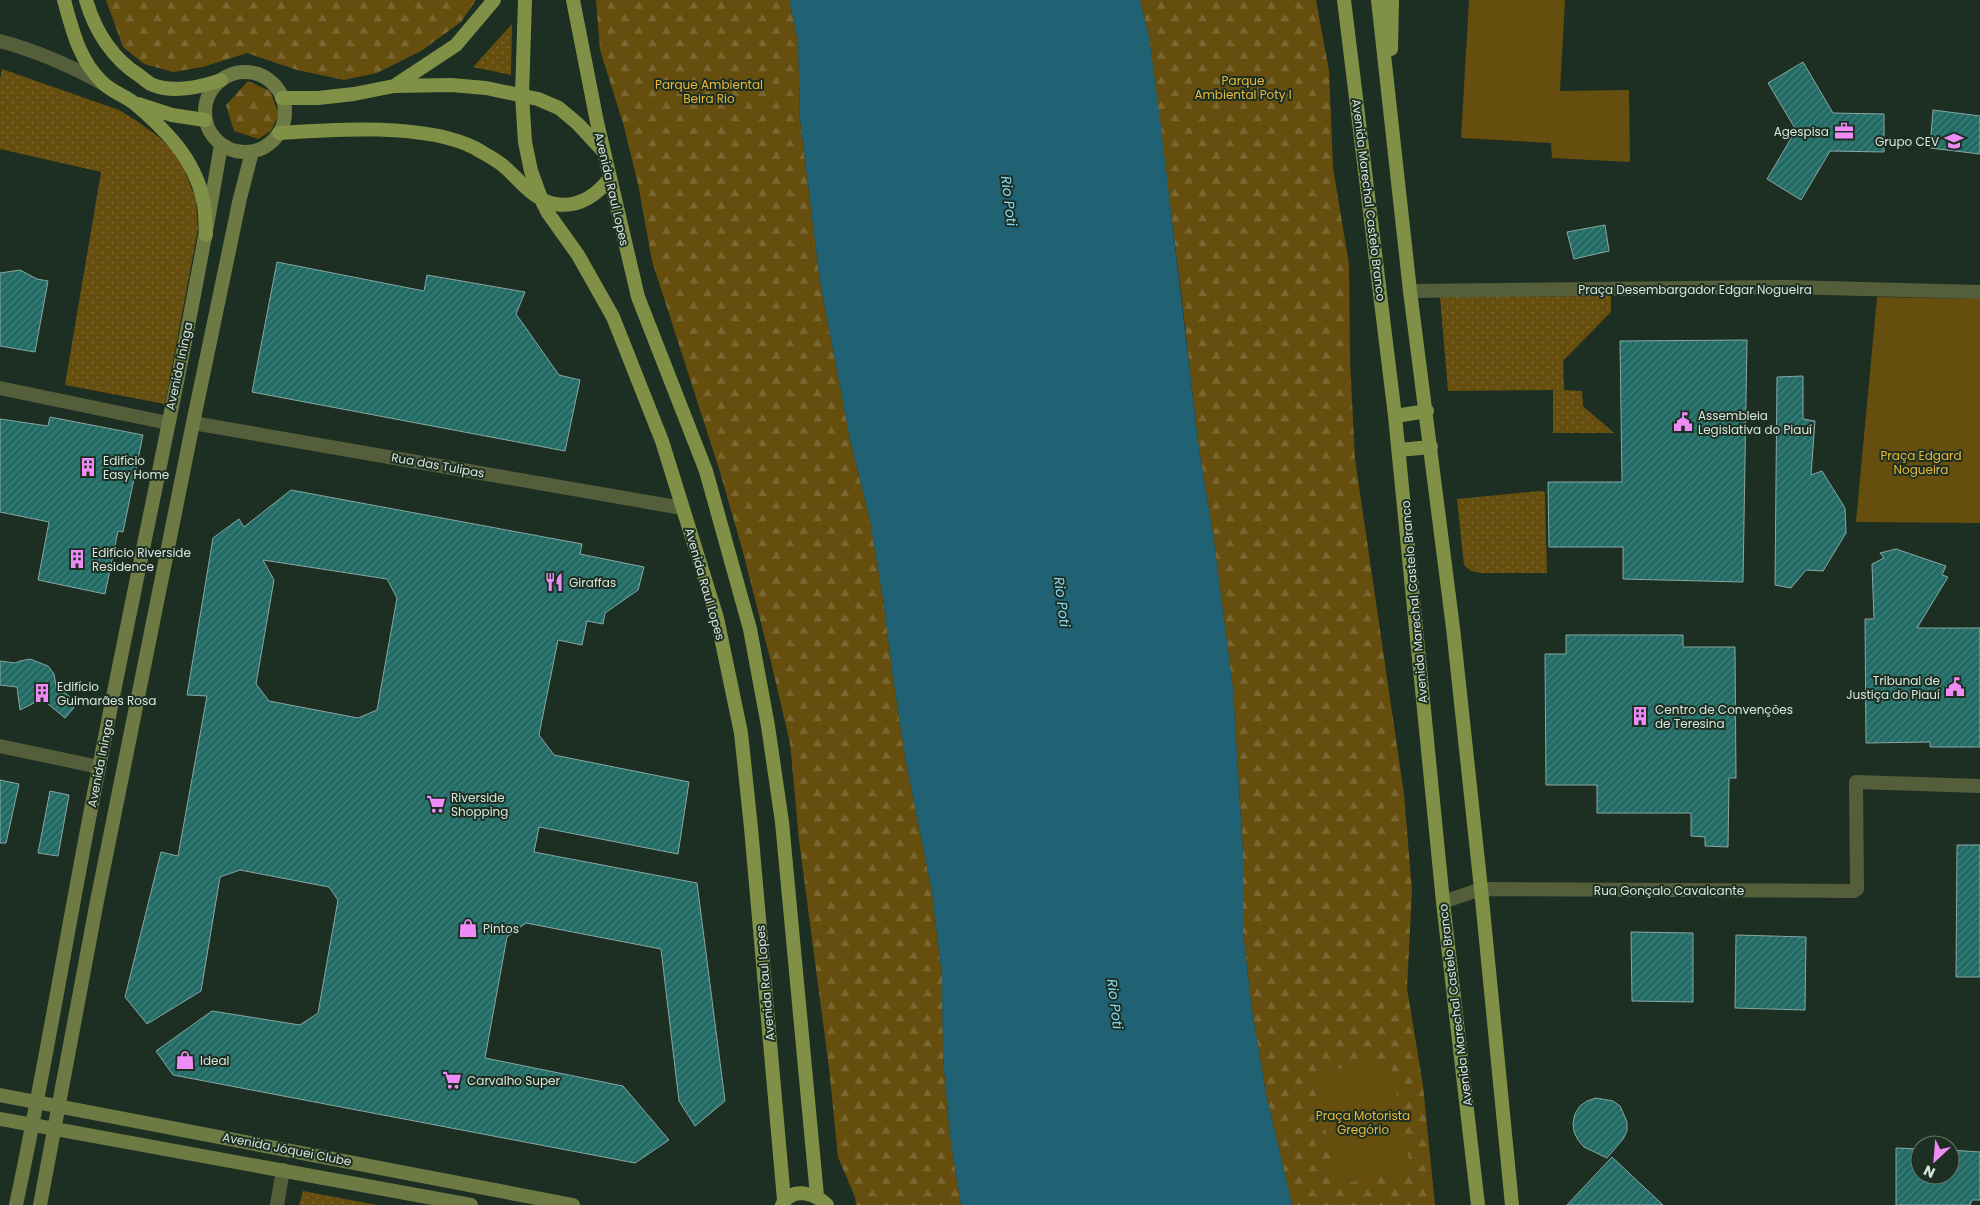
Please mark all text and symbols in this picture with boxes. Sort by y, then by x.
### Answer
park label: Parque Ambiental Poty I [1194,72,1292,103]
park label: Parque Ambiental Beira Rio [655,76,763,107]
street label: Avenida Marechal Castelo Branco [1348,98,1390,302]
office icon: Agespisa [1833,120,1855,142]
place label: Agespisa [1774,123,1829,140]
street label: Avenida Raul Lopes [591,130,633,248]
school or university icon: Grupo CEV [1943,130,1965,152]
place label: Grupo CEV [1875,133,1939,150]
water label: Rio Poti [996,175,1022,228]
street label: Praça Desembargador Edgar Nogueira [1578,281,1812,298]
street label: Avenida Ininga [161,320,197,412]
place label: Assembleia Legislativa do Piauí [1698,407,1812,438]
public building icon: Assembleia Legislativa do Piauí [1672,411,1694,433]
park label: Praça Edgard Nogueira [1880,447,1962,478]
street label: Rua das Tulipas [390,448,486,482]
place label: Edifício Easy Home [103,452,169,483]
building icon: Edifício Easy Home [77,456,99,478]
street label: Avenida Marechal Castelo Branco [1397,499,1431,704]
street label: Avenida Raul Lopes [681,526,729,642]
place label: Edifício Riverside Residence [92,544,191,575]
building icon: Edifício Riverside Residence [66,548,88,570]
restaurant icon: Giraffas [543,571,565,593]
place label: Giraffas [569,574,616,591]
water label: Rio Poti [1049,576,1075,629]
place label: Tribunal de Justiça do Piauí [1846,672,1940,703]
public building icon: Tribunal de Justiça do Piauí [1944,676,1966,698]
place label: Edifício Guimarães Rosa [57,678,156,709]
building icon: Edifício Guimarães Rosa [31,682,53,704]
place label: Centro de Convenções de Teresina [1655,701,1793,732]
building icon: Centro de Convenções de Teresina [1629,705,1651,727]
street label: Avenida Ininga [83,717,117,809]
place label: Riverside Shopping [451,789,508,820]
supermarket icon: Riverside Shopping [425,793,447,815]
street label: Rua Gonçalo Cavalcante [1594,882,1744,899]
street label: Avenida Marechal Castelo Branco [1434,903,1476,1107]
shop icon: Pintos [457,917,479,939]
place label: Pintos [483,920,519,937]
street label: Avenida Raul Lopes [751,924,779,1042]
water label: Rio Poti [1102,978,1128,1031]
shop icon: Ideal [174,1049,196,1071]
place label: Ideal [200,1052,230,1069]
supermarket icon: Carvalho Super [441,1069,463,1091]
place label: Carvalho Super [467,1072,560,1089]
park label: Praça Motorista Gregório [1316,1107,1410,1138]
street label: Avenida Jóquei Clube [221,1128,353,1170]
north arrow [1910,1135,1960,1185]
text: N [1920,1160,1938,1183]

